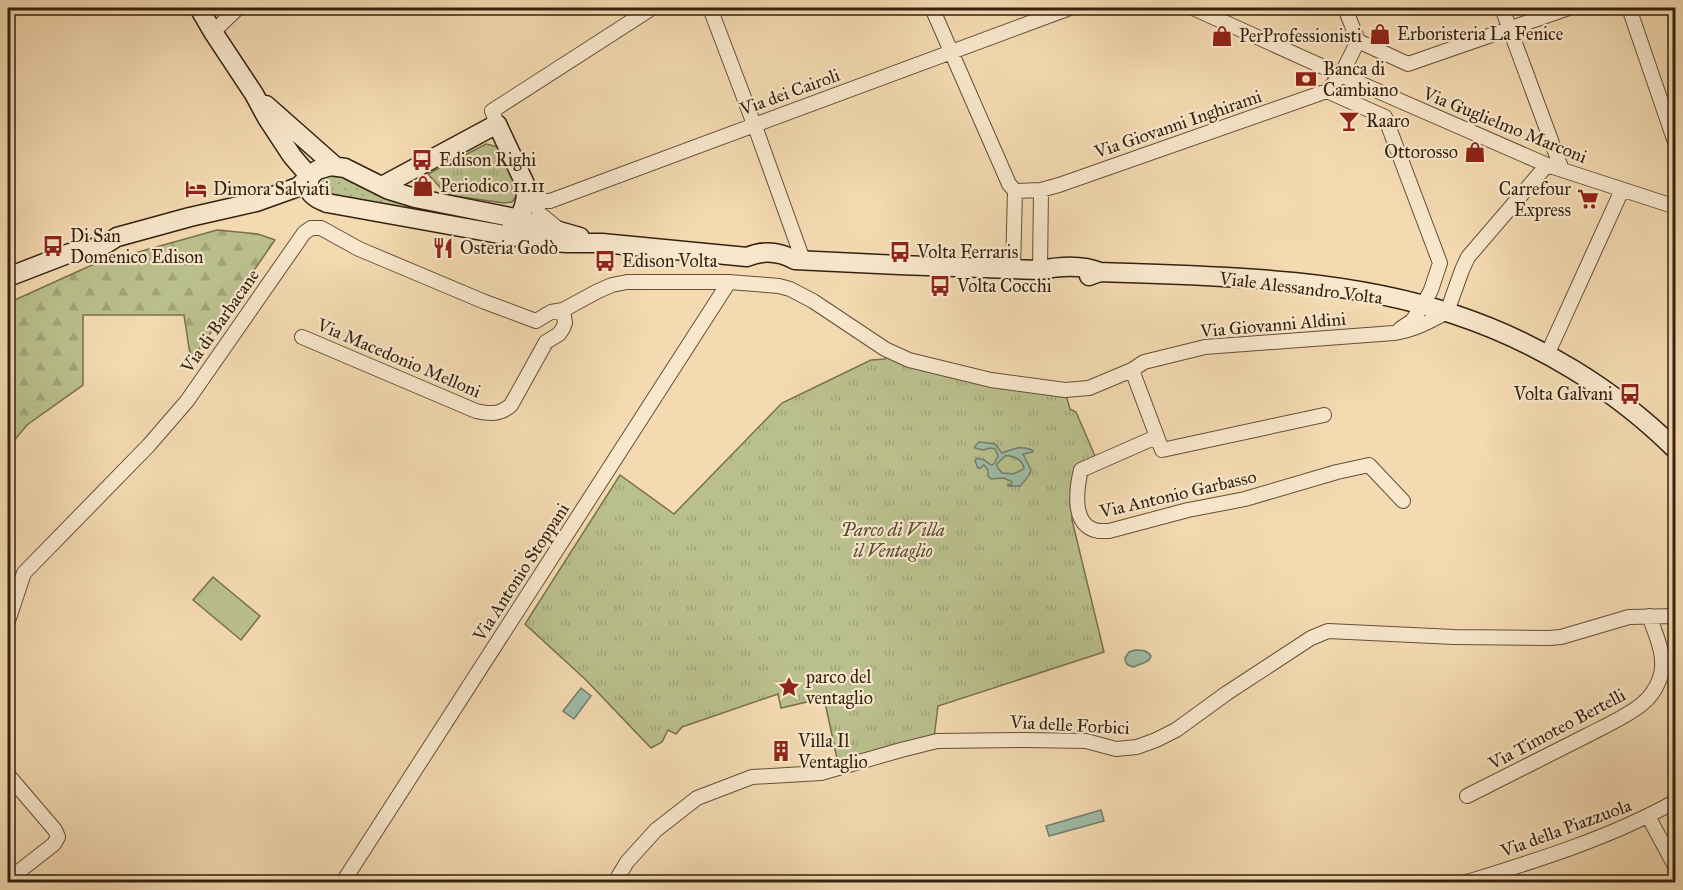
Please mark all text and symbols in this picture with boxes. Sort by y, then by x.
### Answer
shop icon: Erboristeria La Fenice [1368,22,1392,46]
place label: Erboristeria La Fenice [1397,23,1563,45]
shop icon: PerProfessionisti [1210,24,1234,48]
place label: PerProfessionisti [1239,25,1362,47]
place label: Banca di Cambiano [1323,58,1398,101]
street label: Via dei Cairoli [736,64,843,121]
bank icon: Banca di Cambiano [1294,67,1318,91]
street label: Via Guglielmo Marconi [1419,82,1590,169]
street label: Via Giovanni Inghirami [1090,85,1265,164]
bar icon: Raaro [1337,109,1361,133]
place label: Raaro [1366,110,1410,132]
shop icon: Ottorosso [1463,140,1487,164]
place label: Ottorosso [1384,141,1458,163]
bus stop icon: Edison Righi [410,148,434,172]
place label: Edison Righi [439,149,536,172]
shop icon: Periodico 11.11 [411,174,435,198]
place label: Periodico 11.11 [440,175,545,197]
hotel icon: Dimora Salviati [184,177,208,201]
place label: Dimora Salviati [213,178,330,200]
place label: Carrefour Express [1499,178,1571,221]
supermarket icon: Carrefour Express [1576,187,1600,211]
place label: Di San Domenico Edison [70,225,204,268]
bus stop icon: Di San Domenico Edison [41,234,65,258]
restaurant icon: Osteria Godò [431,236,455,260]
place label: Osteria Godò [460,237,558,259]
bus stop icon: Volta Ferraris [888,240,912,264]
place label: Volta Ferraris [916,241,1018,263]
bus stop icon: Edison Volta [593,249,617,273]
place label: Edison Volta [622,250,718,272]
street label: Via di Barbacane [175,265,264,378]
street label: Viale Alessandro Volta [1217,267,1384,309]
bus stop icon: Volta Cocchi [928,274,952,298]
place label: Volta Cocchi [956,275,1052,297]
street label: Via Giovanni Aldini [1198,308,1347,342]
street label: Via Macedonio Melloni [313,313,484,402]
bus stop icon: Volta Galvani [1618,382,1642,406]
place label: Volta Galvani [1513,383,1613,405]
street label: Via Antonio Garbasso [1097,465,1259,523]
street label: Via Antonio Stoppani [468,499,574,646]
park label: Parco di Villa il Ventaglio [841,519,945,562]
place label: parco del ventaglio [805,666,873,710]
place icon: parco del ventaglio [777,675,801,699]
street label: Via Timoteo Bertelli [1484,684,1629,775]
street label: Via delle Forbici [1009,711,1130,739]
place label: Villa Il Ventaglio [797,730,868,774]
building icon: Villa Il Ventaglio [769,739,793,763]
street label: Via della Piazzuola [1497,794,1635,862]

